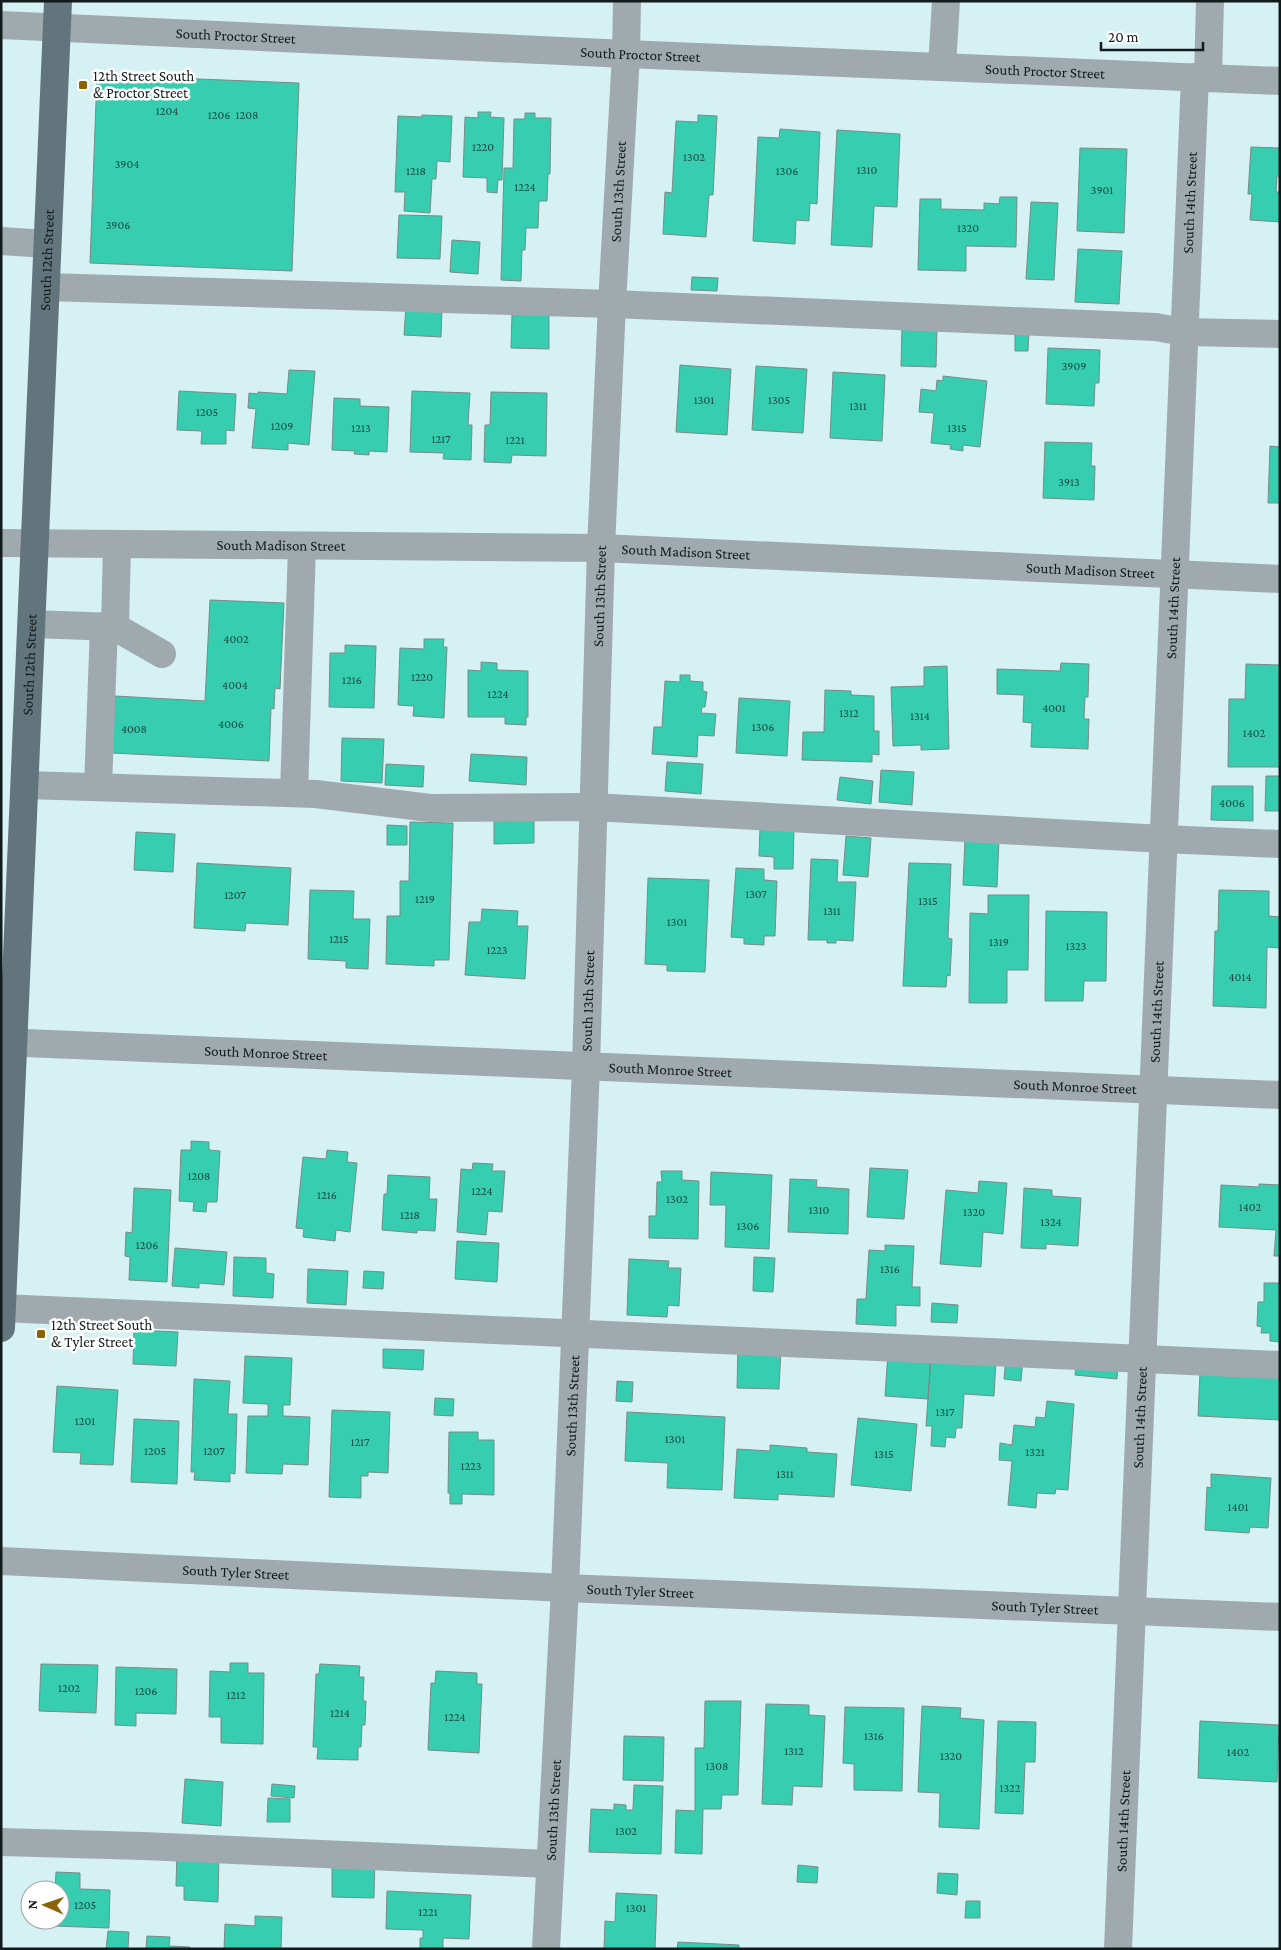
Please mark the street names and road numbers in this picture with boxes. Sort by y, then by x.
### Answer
street label: South Proctor Street [175,25,297,47]
street label: South Proctor Street [580,44,702,65]
street label: South Proctor Street [985,61,1106,82]
street label: South 13th Street [607,139,629,243]
street label: South 14th Street [1180,150,1200,254]
street label: South 12th Street [37,208,57,311]
street label: South Madison Street [216,537,347,554]
street label: South Madison Street [621,541,752,563]
street label: South 13th Street [590,544,609,647]
street label: South 14th Street [1163,556,1183,659]
street label: South Madison Street [1026,559,1156,581]
street label: South 12th Street [19,613,40,716]
street label: South 13th Street [578,949,597,1052]
street label: South 14th Street [1146,959,1167,1063]
street label: South Monroe Street [204,1042,329,1064]
street label: South Monroe Street [608,1059,733,1080]
street label: South Monroe Street [1013,1076,1138,1097]
street label: South 13th Street [562,1354,582,1457]
street label: South 14th Street [1130,1365,1150,1469]
street label: South Tyler Street [182,1562,291,1583]
street label: South Tyler Street [586,1581,695,1601]
street label: South Tyler Street [991,1597,1100,1618]
street label: South 13th Street [543,1758,564,1861]
street label: South 14th Street [1113,1769,1133,1872]

